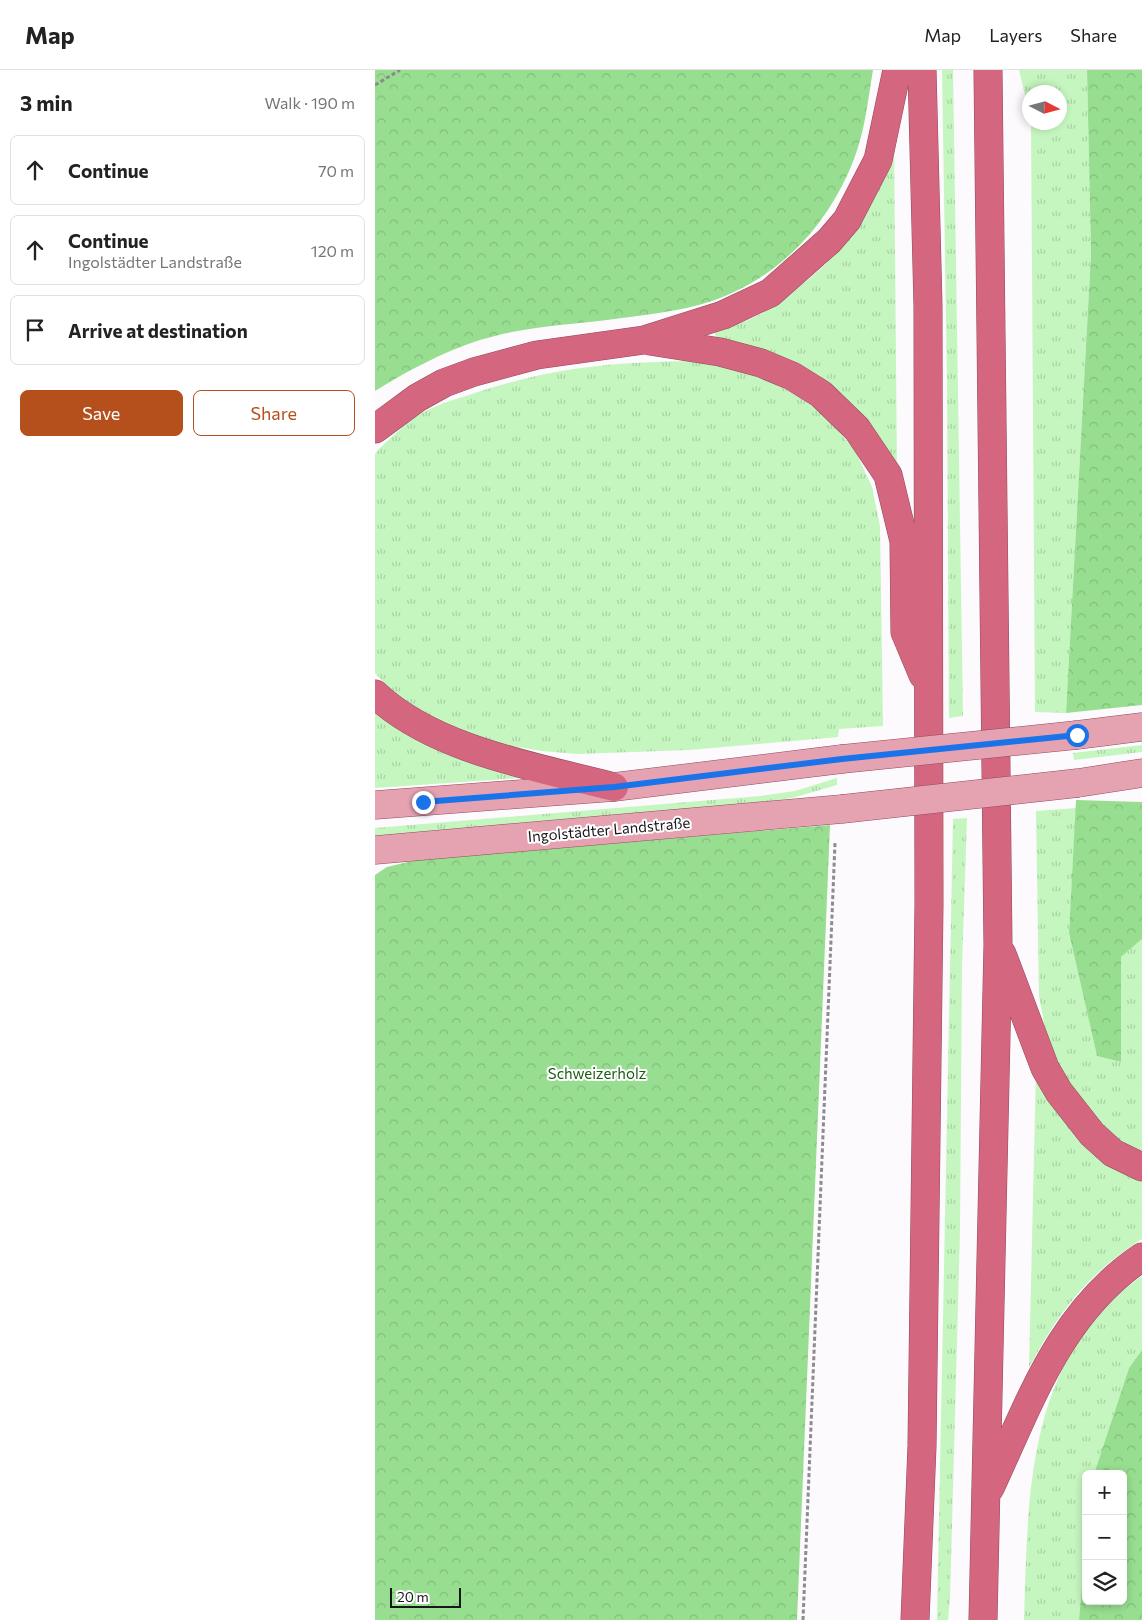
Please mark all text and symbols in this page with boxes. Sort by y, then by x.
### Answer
text: Map [25,20,75,49]
text: Map [924,24,961,46]
text: Layers [989,24,1042,46]
text: Share [1070,24,1117,46]
north arrow [1022,85,1067,130]
text: 3 min [20,90,73,115]
text: Walk · 190 m [265,93,355,112]
icon: ahead [21,156,49,184]
text: Continue [68,159,148,182]
text: 70 m [318,161,354,180]
text: Continue [68,229,148,252]
icon: ahead [21,236,49,264]
text: 120 m [311,241,354,260]
text: Ingolstädter Landstraße [68,252,242,271]
icon: arrive [21,316,49,344]
text: Arrive at destination [68,319,248,342]
button: Save [20,390,183,436]
button: Share [193,390,355,436]
route start [1066,724,1089,747]
route end [412,791,435,814]
street label: Ingolstädter Landstraße [527,813,691,845]
park label: Schweizerholz [548,1064,646,1082]
map controls [1082,1470,1127,1605]
button: + [1082,1470,1127,1515]
button: − [1082,1515,1127,1560]
button: layers [1082,1560,1127,1605]
scale bar [390,1585,461,1608]
text: 20 m [397,1588,429,1605]

